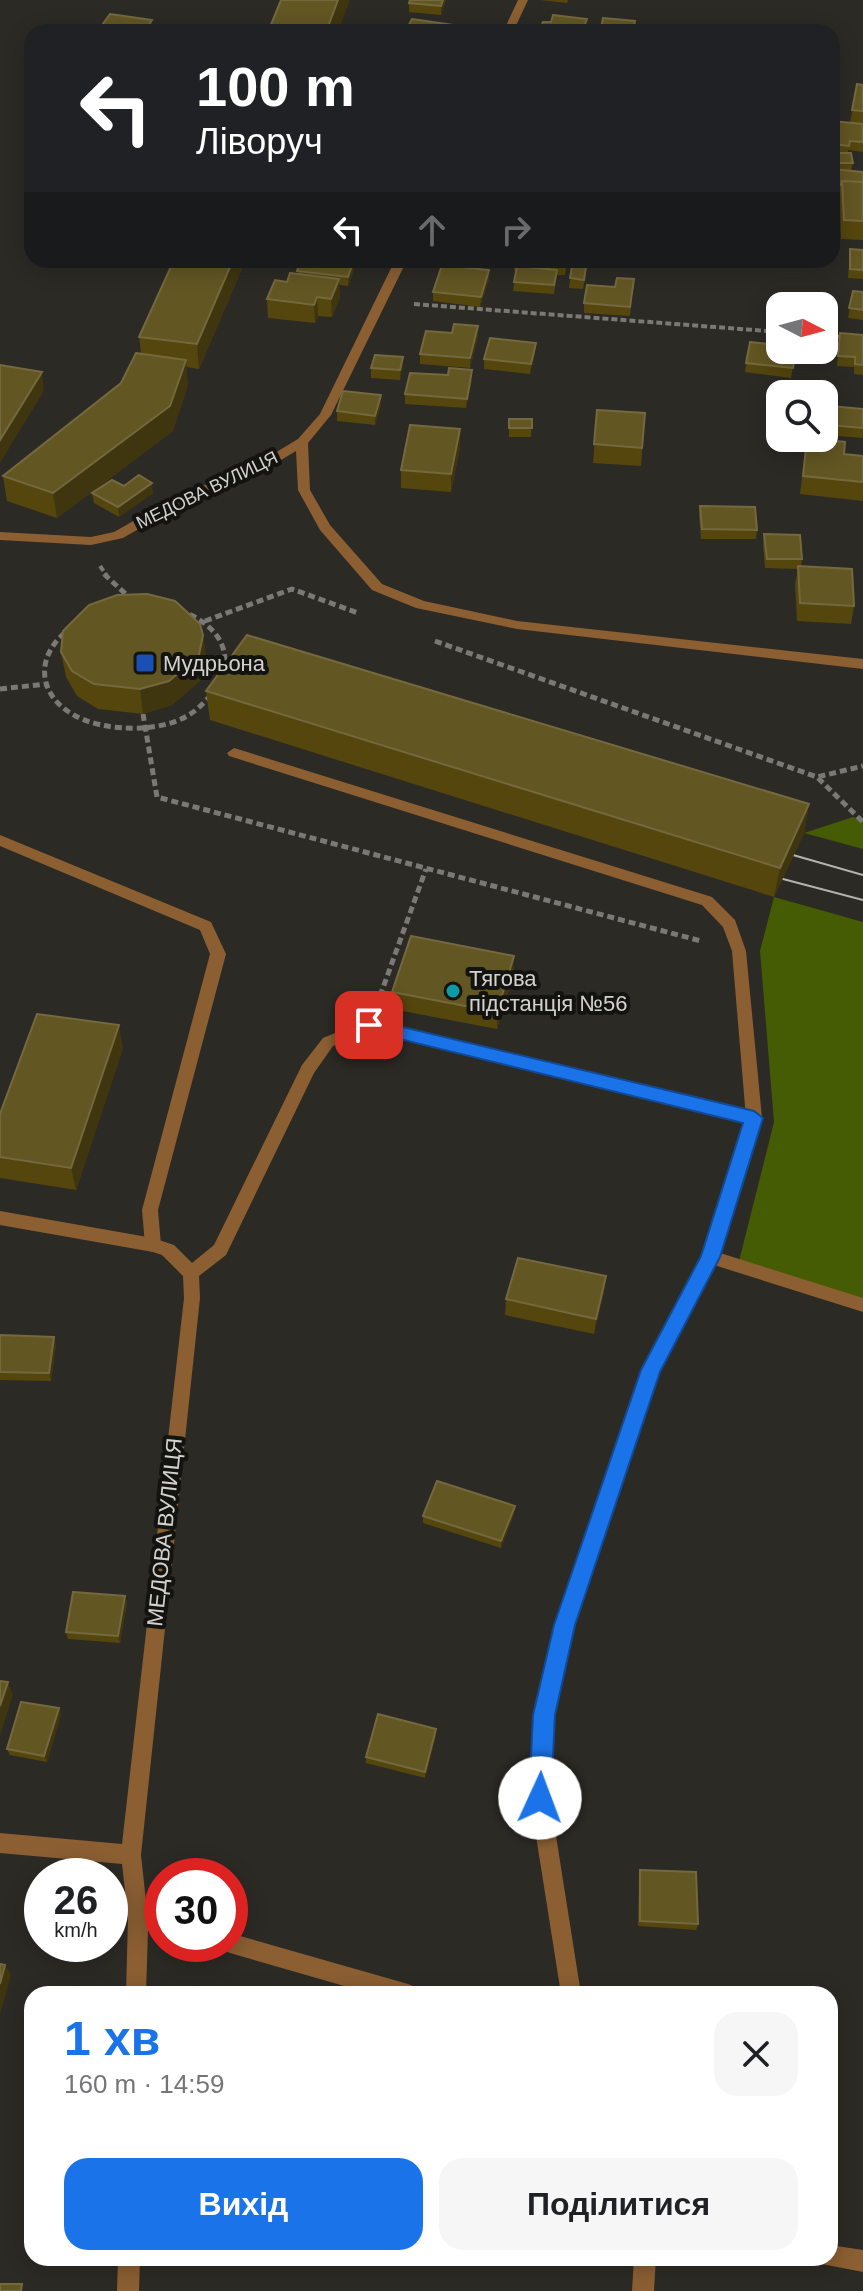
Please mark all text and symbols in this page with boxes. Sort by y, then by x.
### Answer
text: 100 m [196,55,355,118]
icon: left [64,56,168,160]
text: Ліворуч [196,121,323,162]
icon: left [326,208,370,252]
icon: ahead [410,208,454,252]
icon: right [494,208,538,252]
north arrow [766,292,838,364]
map controls [766,292,838,452]
button: search [766,380,838,452]
street label: МЕДОВА ВУЛИЦЯ [133,447,281,533]
place label: Мудрьона [163,651,266,676]
marker: Мудрьона [134,652,156,674]
place label: Тягова підстанція №56 [469,966,627,1016]
marker: Тягова підстанція №56 [444,982,462,1000]
pin [335,991,403,1059]
icon: arrive [347,1003,391,1047]
street label: МЕДОВА ВУЛИЦЯ [142,1437,187,1628]
position arrow [498,1756,582,1840]
speed limit sign: 30 [144,1858,248,1962]
text: 26 [54,1878,98,1922]
text: km/h [54,1919,98,1941]
text: 1 хв [64,2012,160,2065]
button: close [714,2012,798,2096]
text: 160 m · 14:59 [64,2069,224,2099]
button: Вихід [64,2158,423,2250]
button: Поділитися [439,2158,798,2250]

